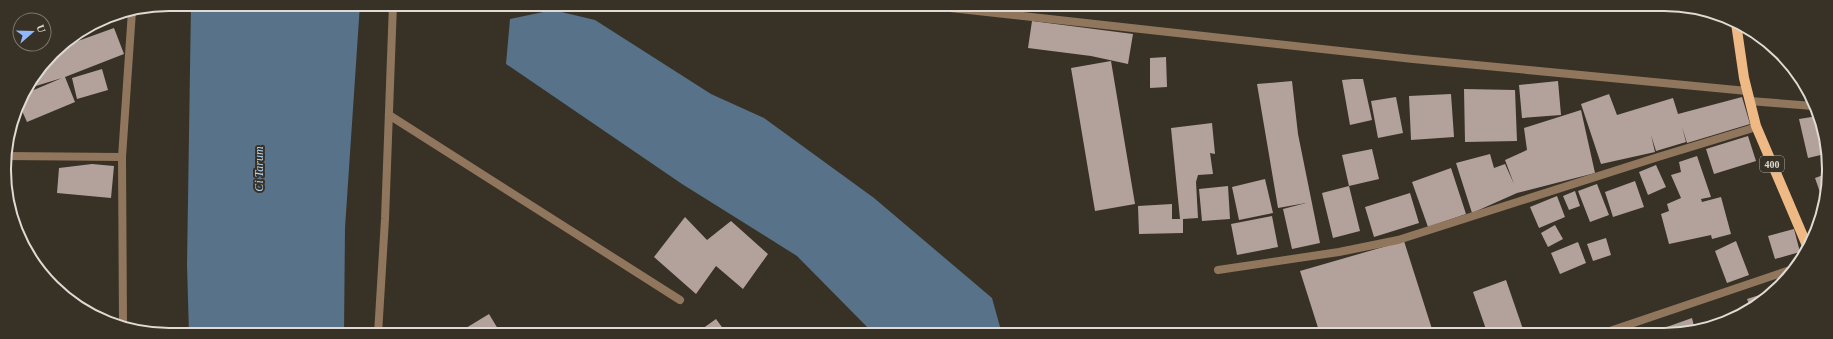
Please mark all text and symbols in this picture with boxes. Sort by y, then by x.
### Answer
north arrow [12,12,52,52]
text: U [34,23,48,34]
water label: Ci Tarum [252,146,266,192]
road number: 400 [1760,156,1784,172]

